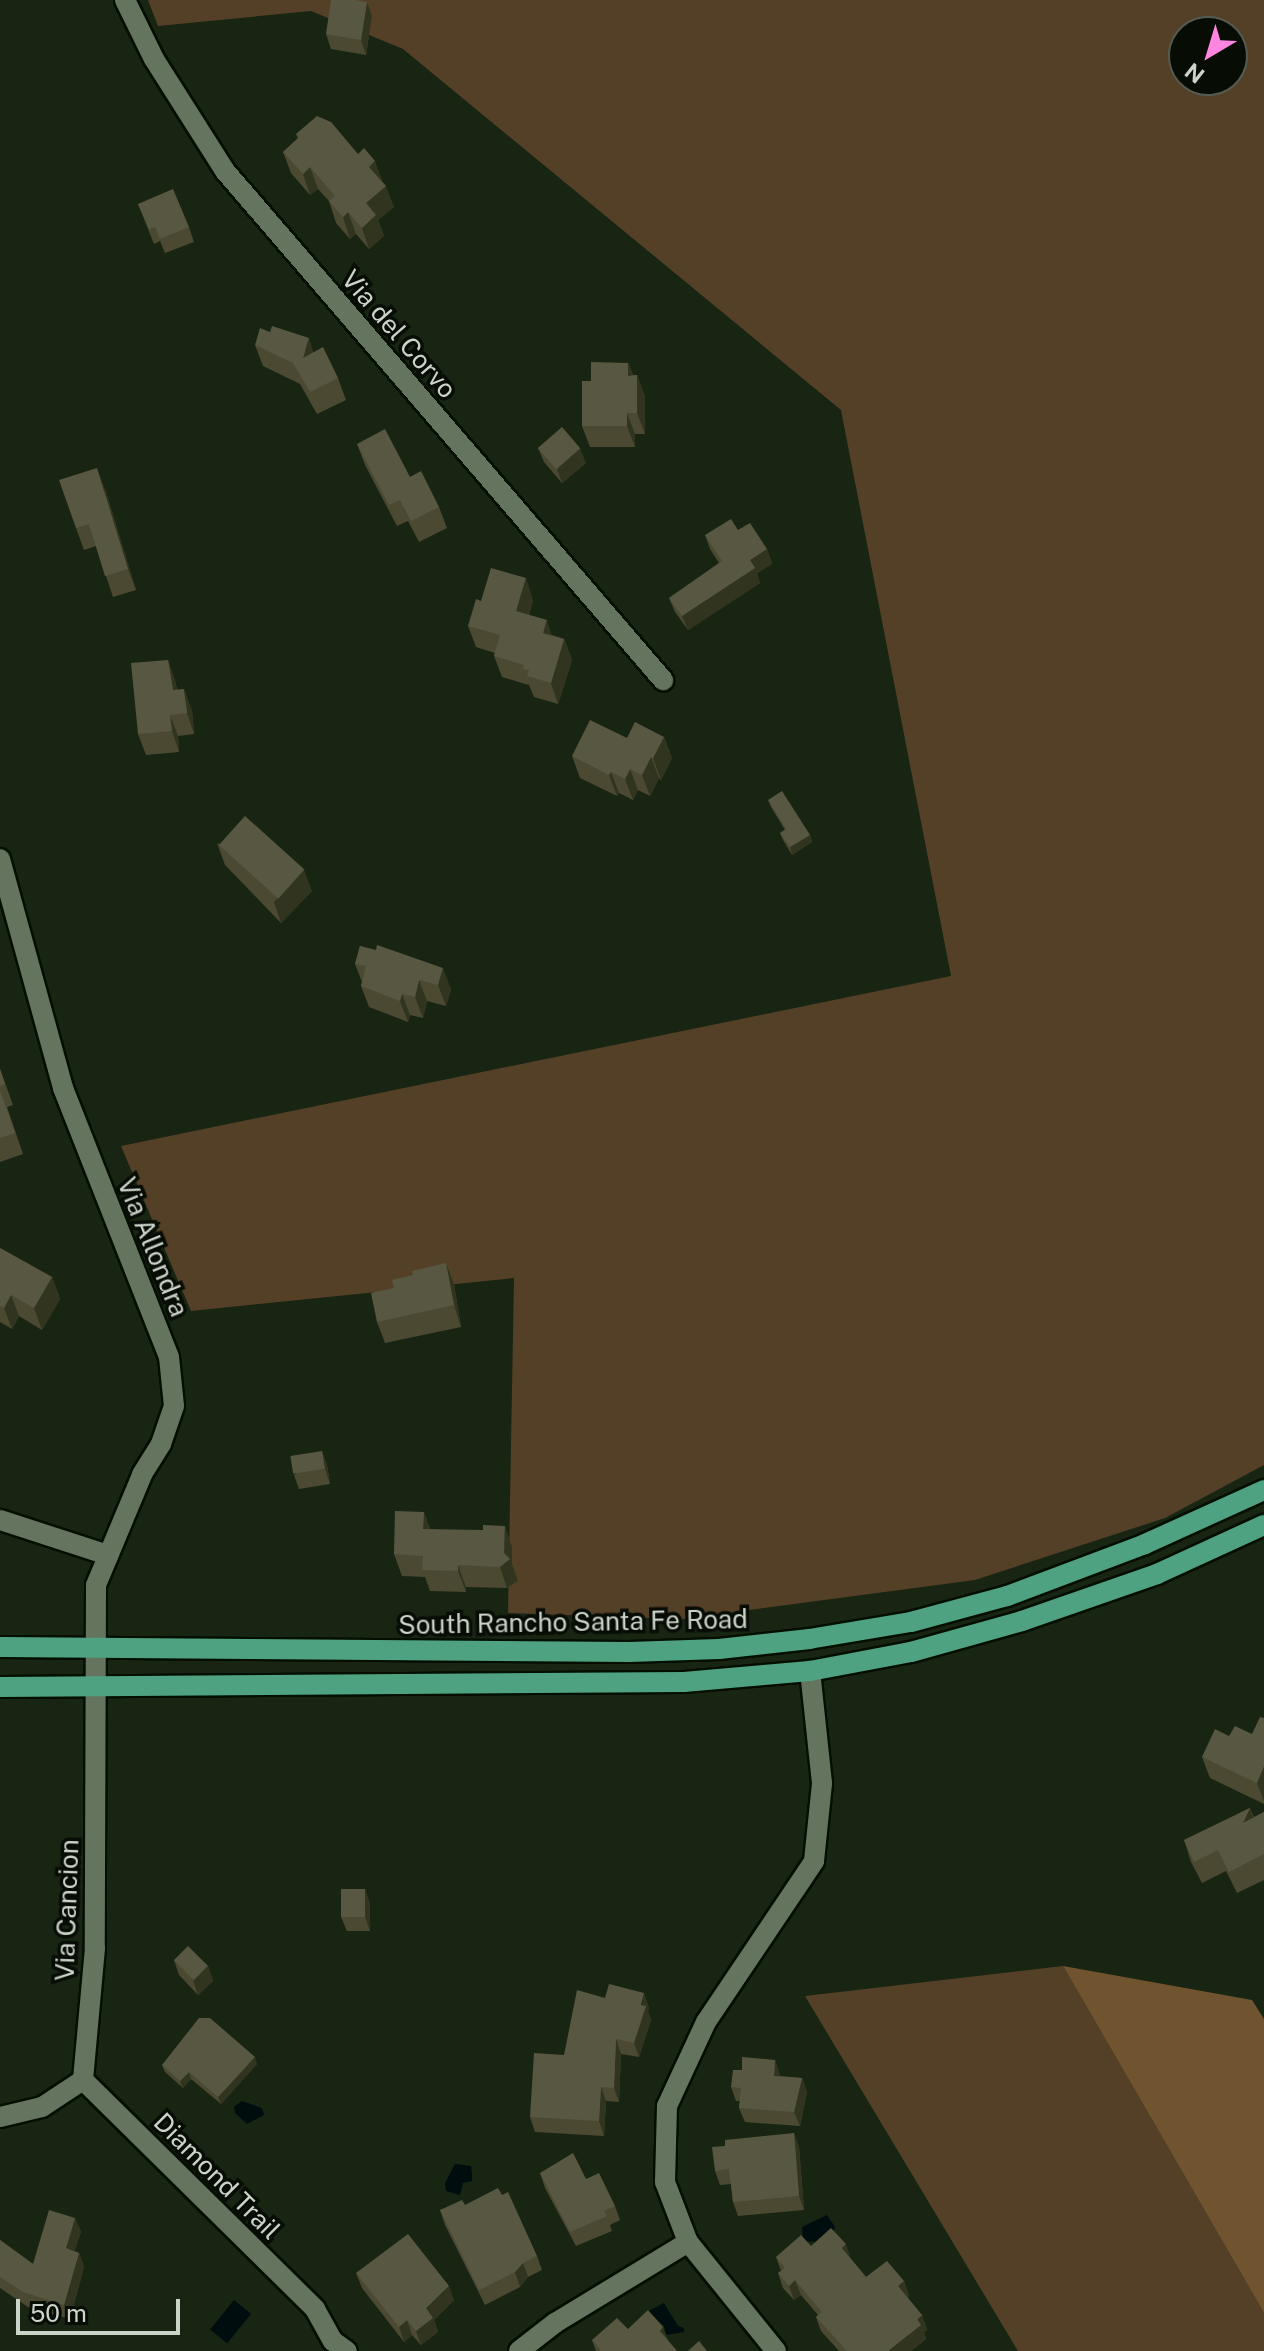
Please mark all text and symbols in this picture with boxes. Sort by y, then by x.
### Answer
north arrow [1168,16,1248,96]
text: N [1180,58,1209,89]
street label: Via del Corvo [335,264,463,404]
street label: Via Allondra [111,1173,195,1321]
street label: South Rancho Santa Fe Road [398,1603,748,1641]
street label: Via Cancion [49,1839,85,1981]
street label: Diamond Trail [147,2106,287,2246]
scale bar [20,2283,184,2333]
text: 50 m [30,2299,87,2327]

